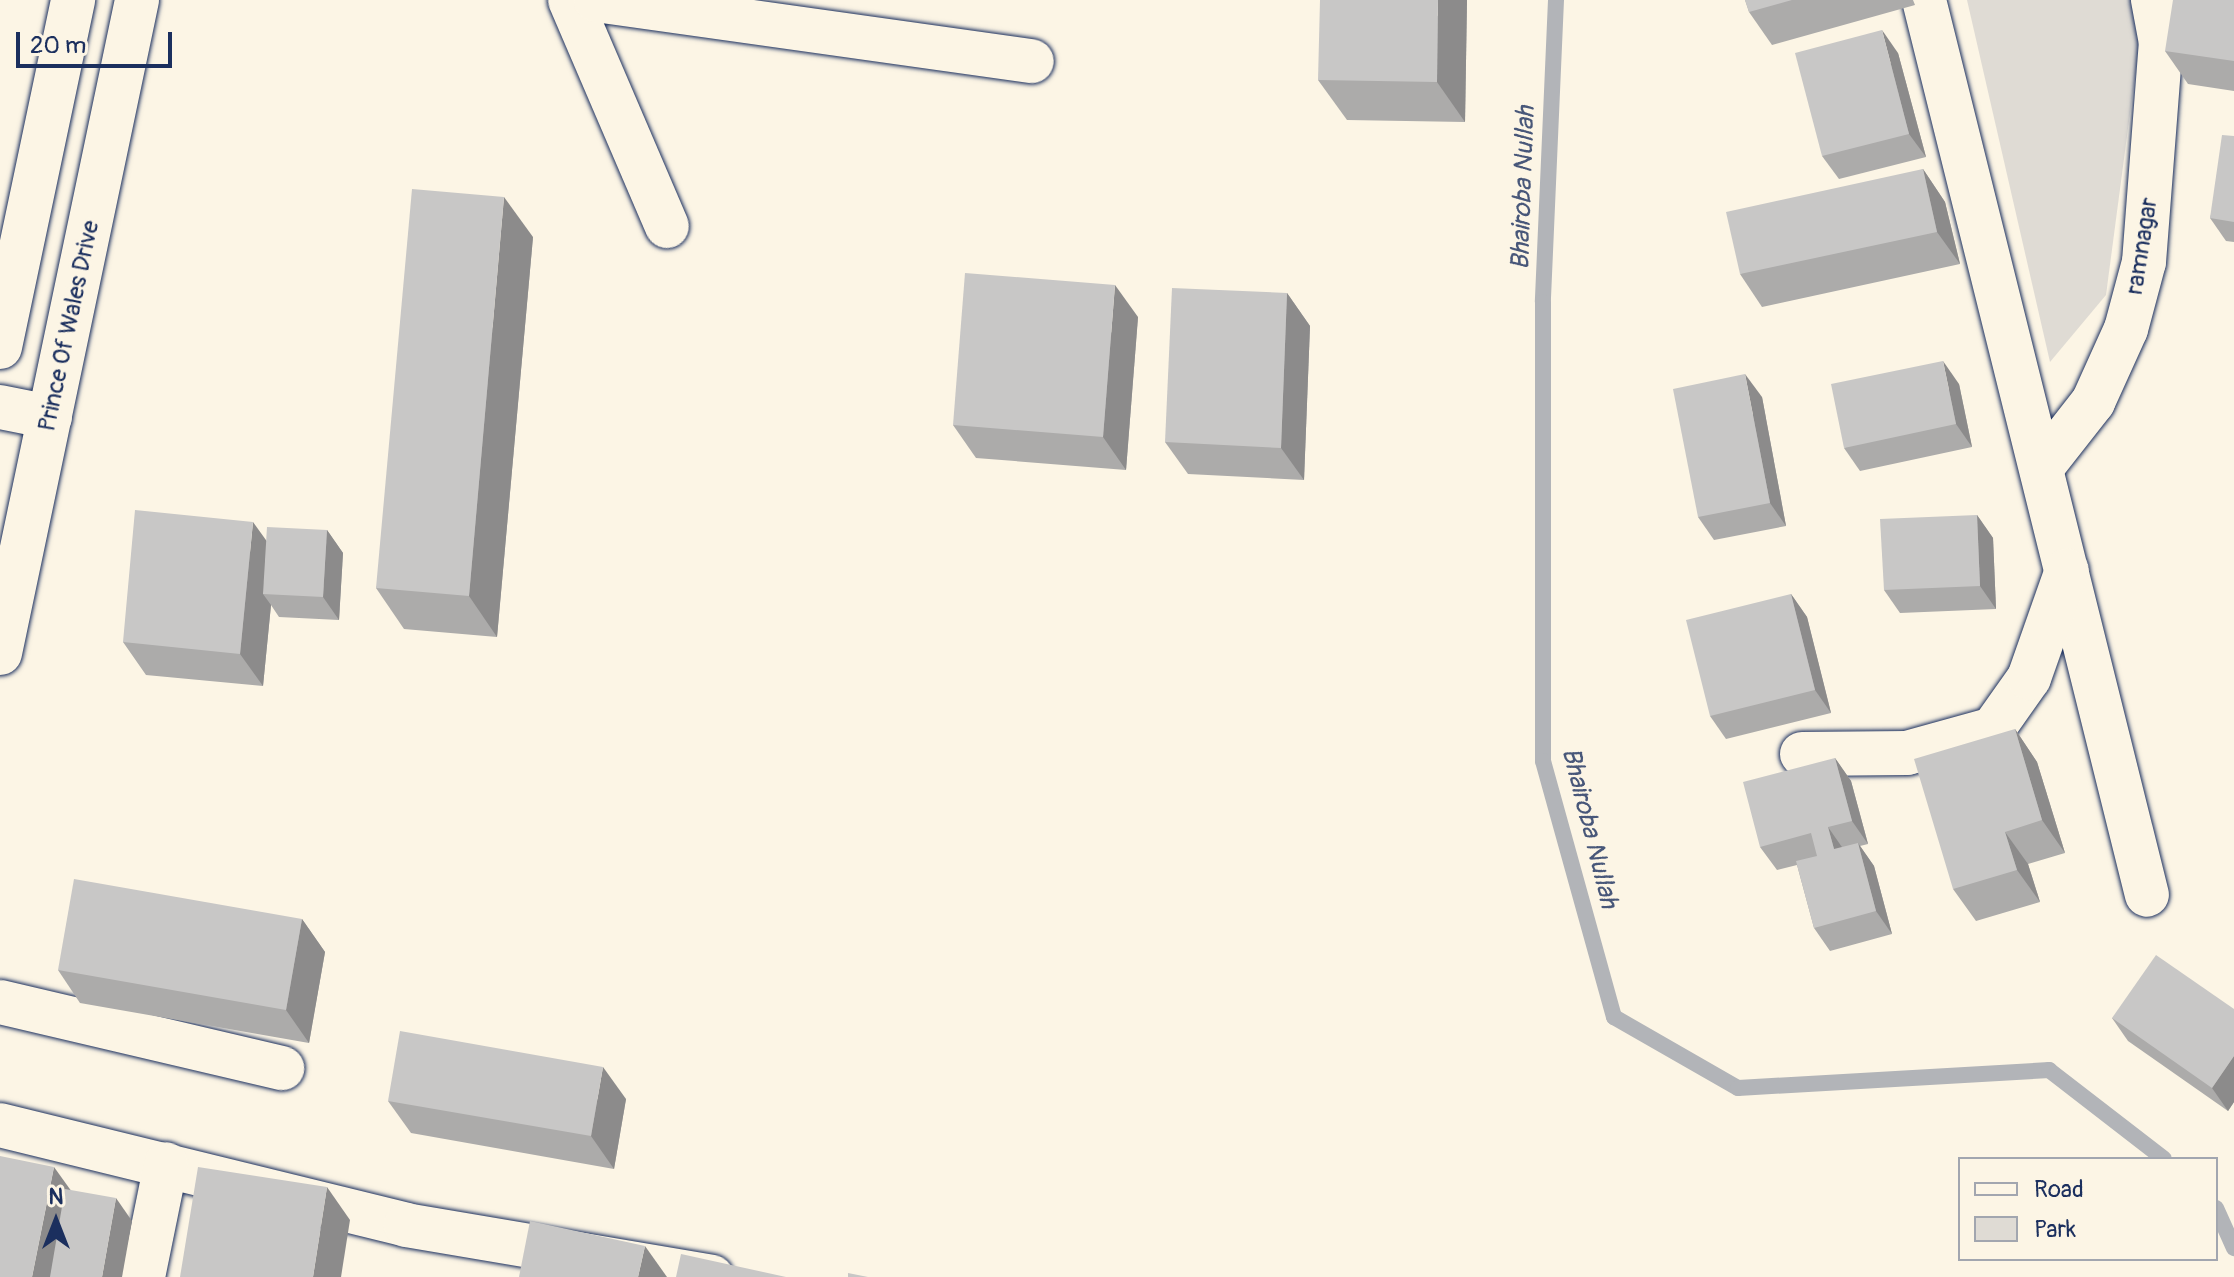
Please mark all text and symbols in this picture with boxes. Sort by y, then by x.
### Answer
scale bar [20,16,176,66]
text: 20 m [30,31,86,60]
water label: Bhairoba Nullah [1506,105,1542,271]
street label: ramnagar [2120,196,2164,296]
street label: Prince Of Wales Drive [33,218,105,434]
water label: Bhairoba Nullah [1554,745,1624,911]
legend [1958,1157,2218,1261]
text: Road [2034,1175,2084,1204]
north arrow [16,1181,96,1261]
text: N [49,1183,63,1211]
text: Park [2034,1215,2076,1244]

